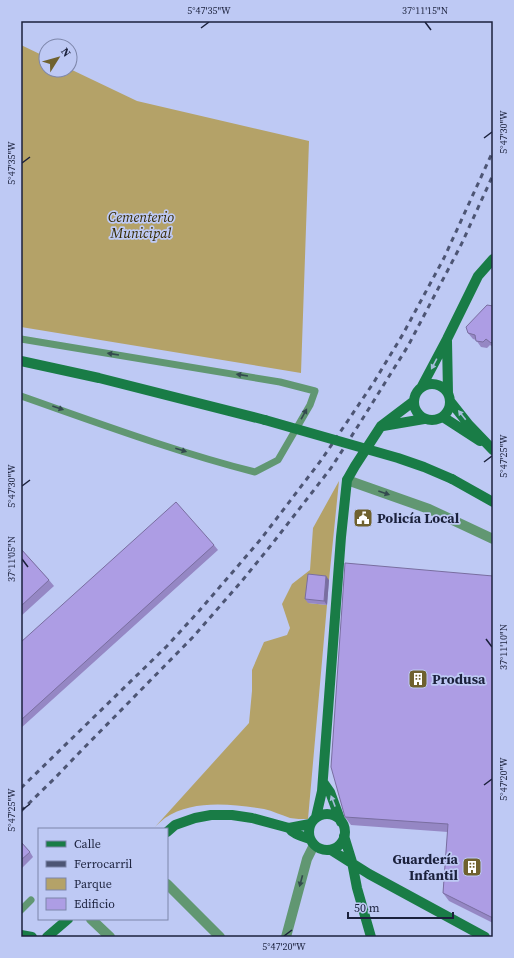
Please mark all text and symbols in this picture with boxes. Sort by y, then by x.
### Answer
text: 5°47'35"W [187,4,231,17]
text: 37°11'15"N [402,4,448,17]
north arrow [38,38,78,78]
text: N [57,45,74,60]
text: 5°47'30"W [497,110,510,154]
text: 5°47'35"W [5,141,18,185]
park label: Cementerio Municipal [108,207,174,243]
one-way arrow [107,351,119,357]
one-way arrow [431,358,438,370]
one-way arrow [236,372,248,378]
one-way arrow [52,406,64,412]
one-way arrow [301,408,308,420]
one-way arrow [458,410,466,421]
text: 5°47'25"W [497,434,510,478]
one-way arrow [175,447,187,453]
text: 5°47'30"W [5,464,18,508]
one-way arrow [379,490,391,496]
public building icon: Policía Local [352,507,374,529]
place label: Policía Local [377,508,460,528]
text: 37°11'05"N [5,536,18,582]
text: 37°11'10"N [497,624,510,670]
building icon: Produsa [407,668,429,690]
place label: Produsa [432,669,486,689]
text: 5°47'20"W [497,757,510,801]
text: 5°47'25"W [5,788,18,832]
one-way arrow [330,794,336,806]
legend [38,828,168,920]
text: Calle [74,836,101,852]
place label: Guardería Infantil [392,849,459,885]
text: Ferrocarril [74,856,133,872]
building icon: Guardería Infantil [461,856,483,878]
text: Parque [74,876,112,892]
one-way arrow [298,876,304,888]
scale bar [348,894,453,920]
text: Edificio [74,896,115,912]
text: 50 m [354,900,380,916]
text: 5°47'20"W [262,940,306,953]

